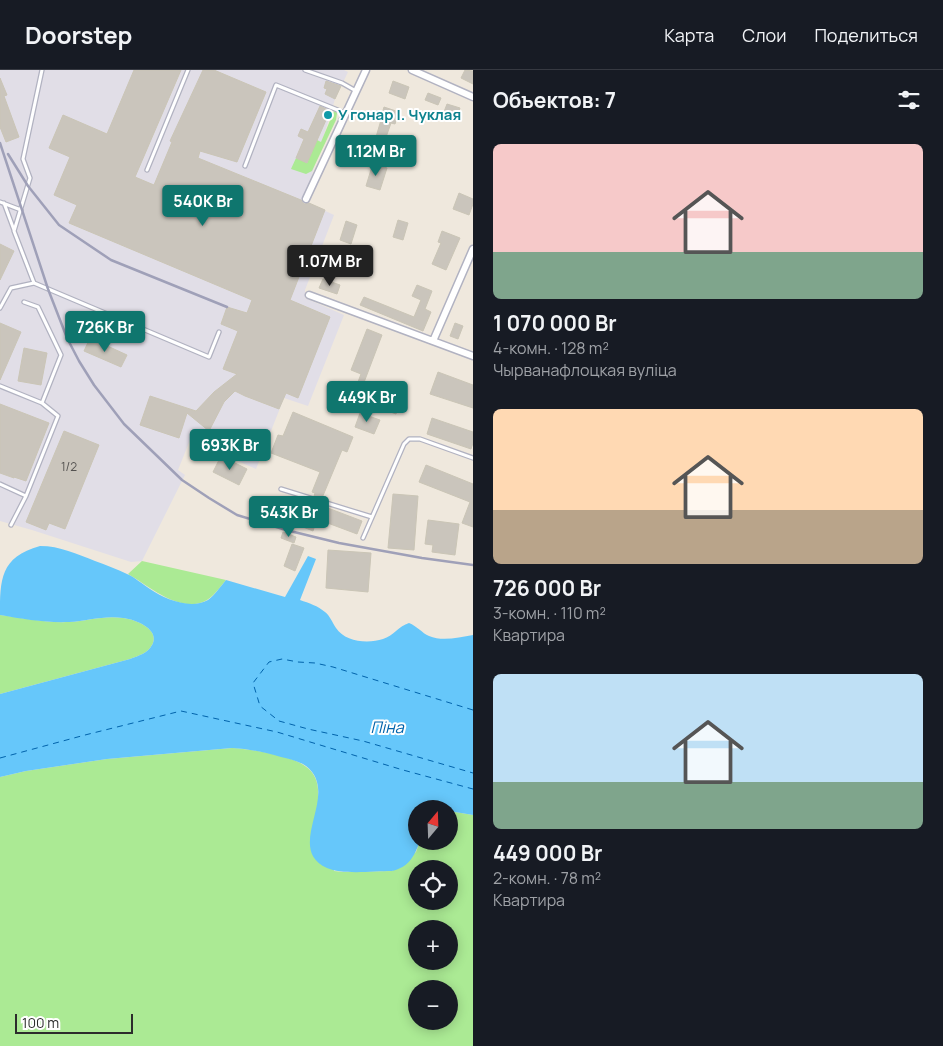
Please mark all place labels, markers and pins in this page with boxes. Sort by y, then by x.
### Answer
place label: У гонар І. Чуклая [338,104,461,125]
marker: У гонар І. Чуклая [322,109,334,121]
pin: 1.12M Br [324,134,428,177]
pin: 540K Br [157,184,249,227]
pin: 1.07M Br [278,244,382,287]
pin: 726K Br [59,310,151,353]
pin: 449K Br [321,380,413,423]
pin: 693K Br [184,428,276,471]
pin: 543K Br [243,496,335,538]

